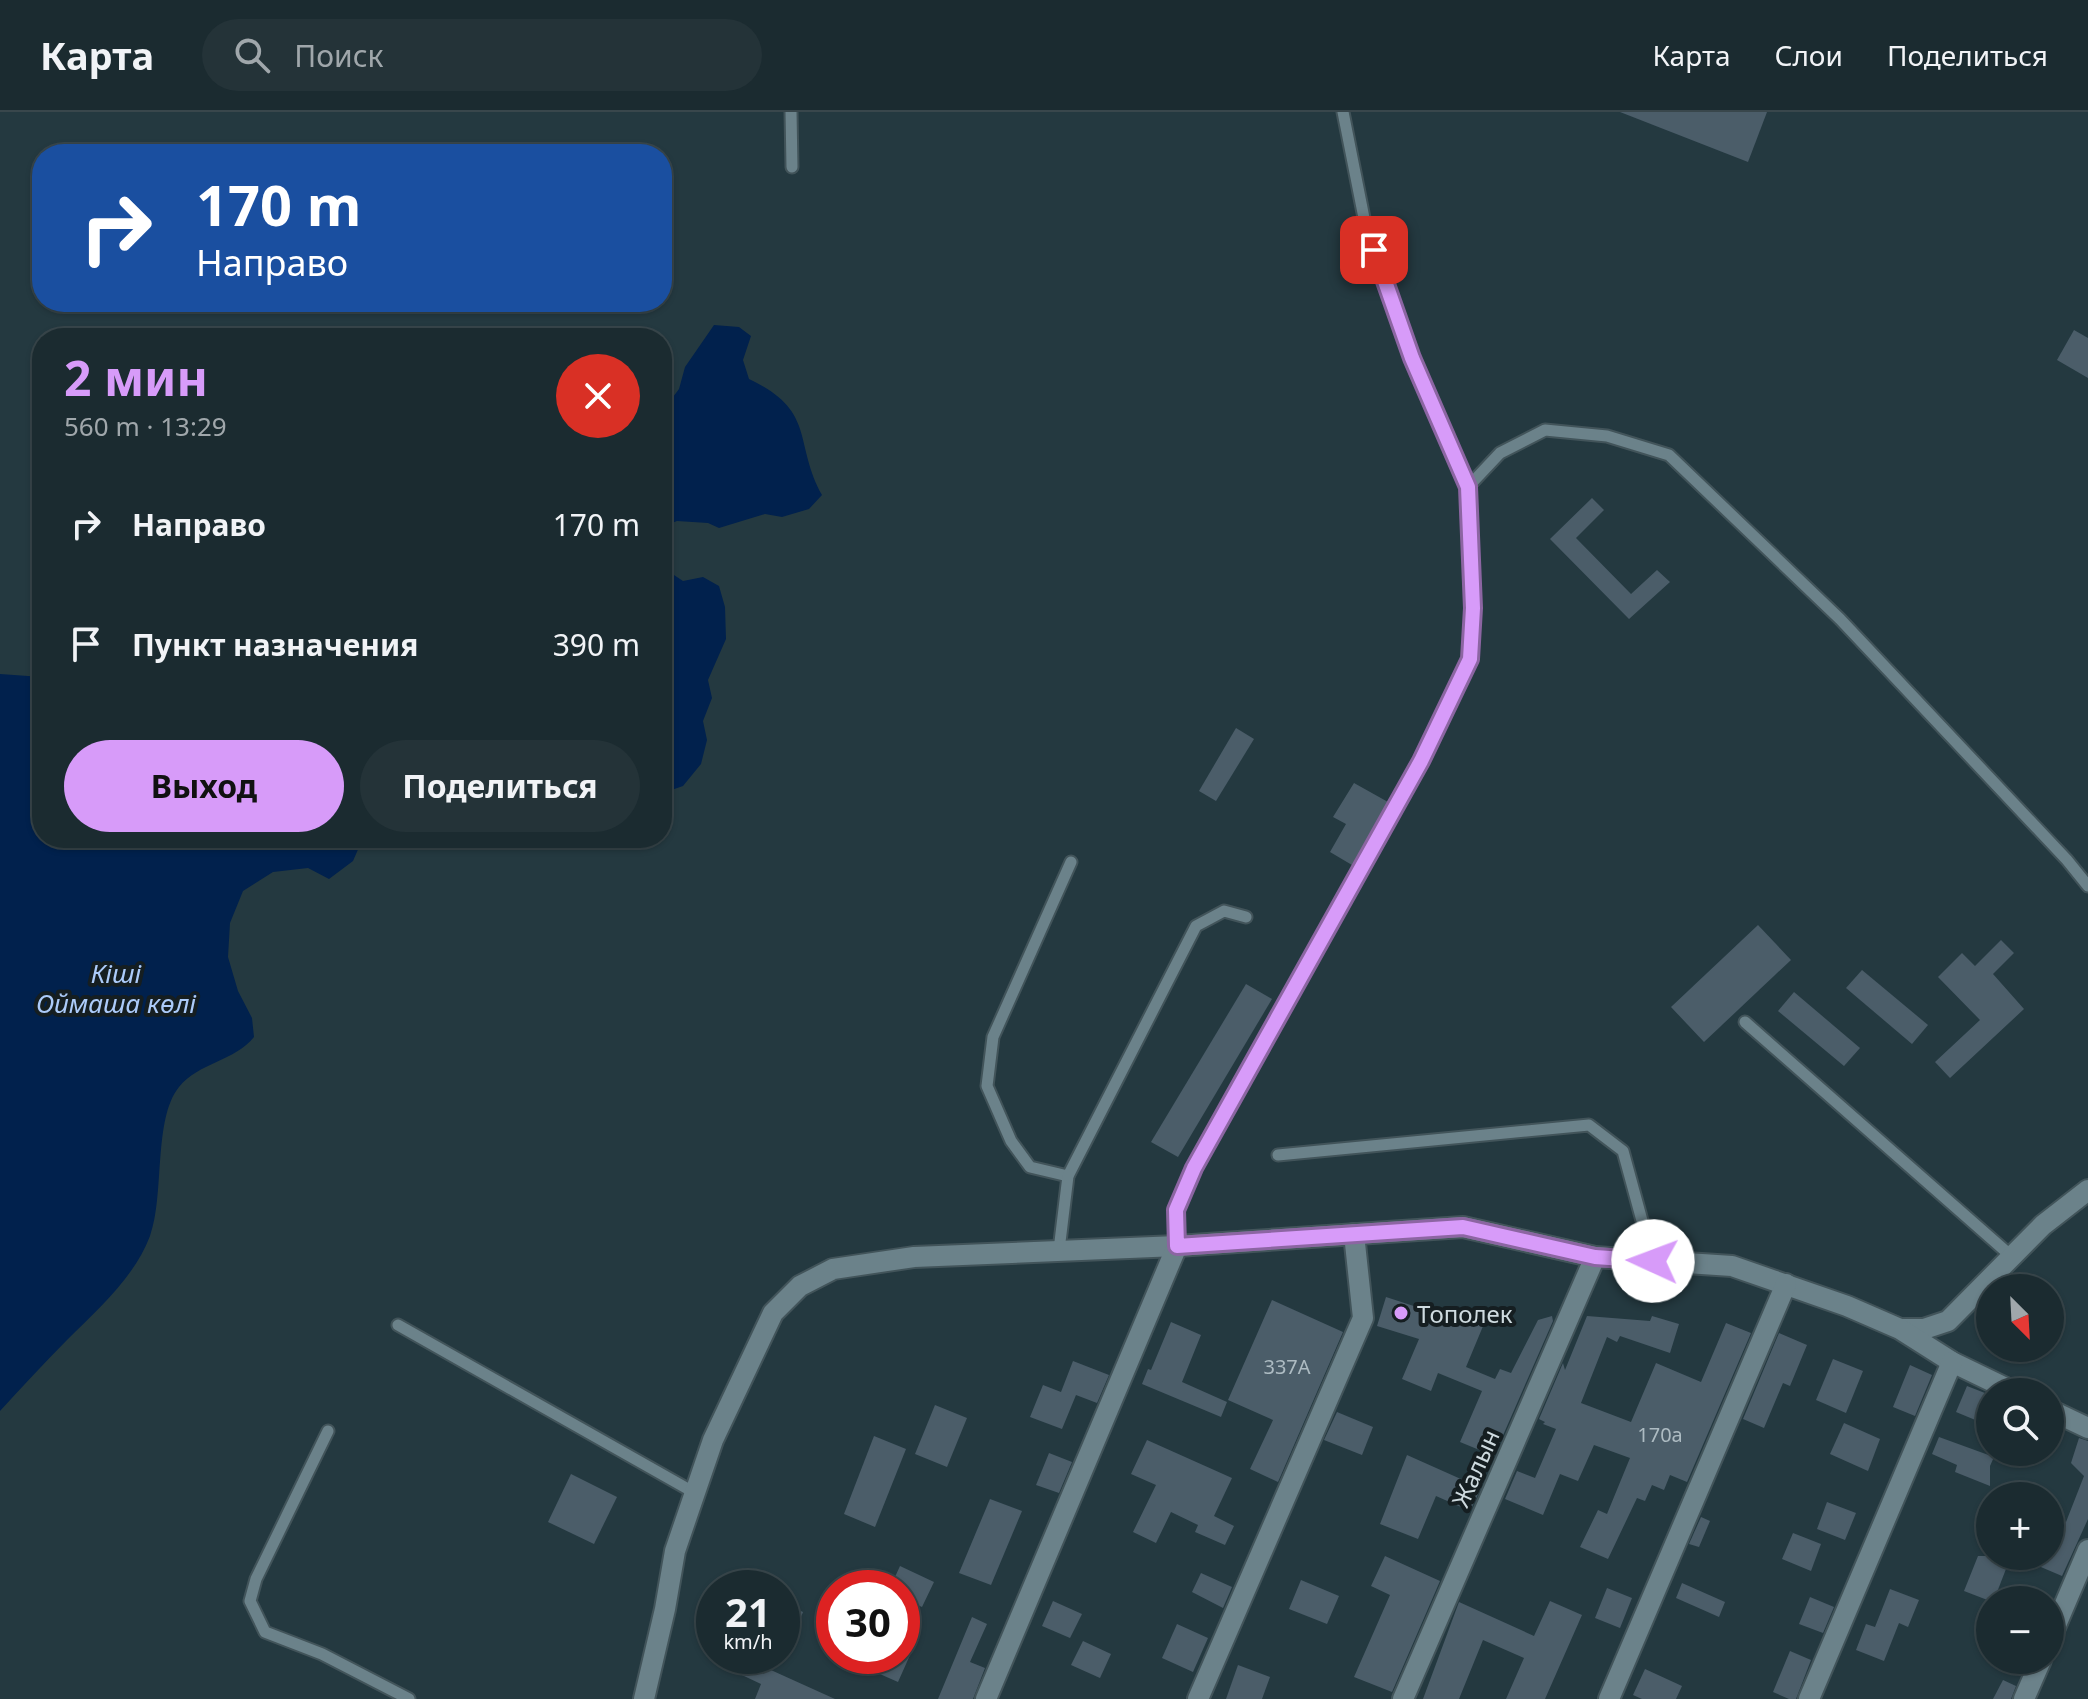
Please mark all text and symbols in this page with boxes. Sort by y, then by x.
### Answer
search box [202,19,762,91]
text: Карта [40,29,154,81]
icon: search [230,33,274,77]
text: Поиск [294,35,383,76]
text: Карта [1652,36,1731,74]
text: Слои [1775,36,1843,74]
text: Поделиться [1887,36,2048,74]
text: 170 m [196,166,361,242]
icon: right [64,176,168,280]
pin [1340,216,1408,284]
icon: arrive [1352,228,1396,272]
text: Направо [196,238,348,287]
text: 2 мин [64,345,208,410]
button: close [556,354,640,438]
text: 560 m · 13:29 [64,408,227,444]
icon: right [64,502,108,546]
text: Направо [132,504,266,545]
text: 170 m [553,504,640,545]
icon: arrive [64,622,108,666]
text: Пункт назначения [132,624,418,665]
text: 390 m [553,624,640,665]
button: Выход [64,740,344,832]
button: Поделиться [360,740,640,832]
water label: Кіші Оймаша көлi [36,955,197,1021]
position arrow [1611,1219,1695,1303]
north arrow [1976,1274,2064,1362]
map controls [1976,1274,2064,1674]
place label: Тополек [1417,1297,1513,1330]
marker: Тополек [1392,1304,1410,1322]
house number: 337А [1263,1353,1311,1380]
button: search [1976,1378,2064,1466]
house number: 170а [1637,1421,1683,1448]
street label: Жалын [1443,1424,1507,1512]
button: + [1976,1482,2064,1570]
speed limit sign: 30 [816,1570,920,1674]
text: 21 [725,1584,771,1639]
button: − [1976,1586,2064,1674]
text: km/h [723,1628,773,1655]

